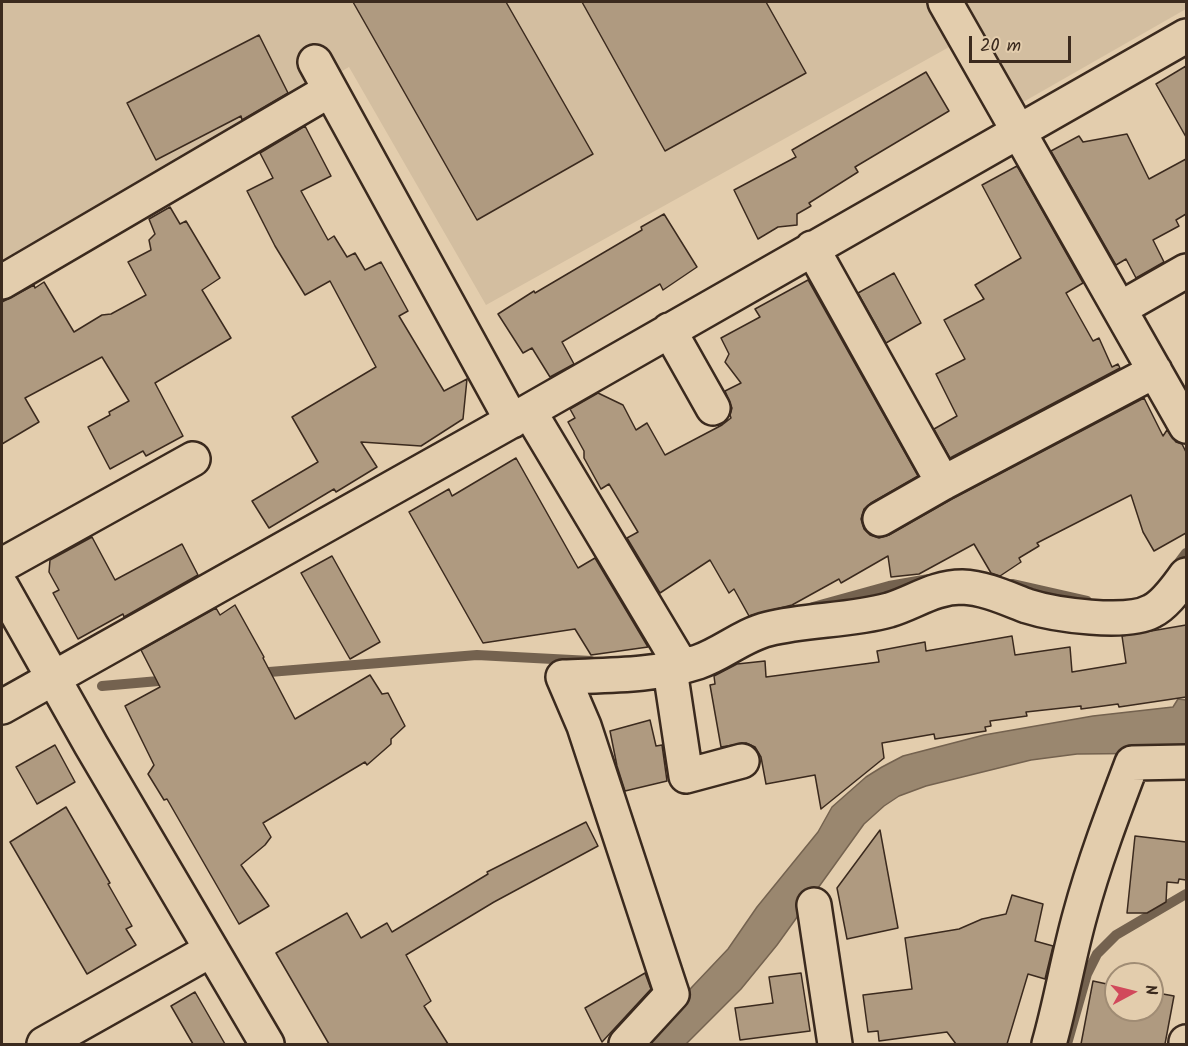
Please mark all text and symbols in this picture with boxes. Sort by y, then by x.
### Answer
scale bar [972,24,1074,62]
text: 20 m [980,32,1021,61]
north arrow [1104,962,1164,1022]
text: N [1137,983,1163,997]

